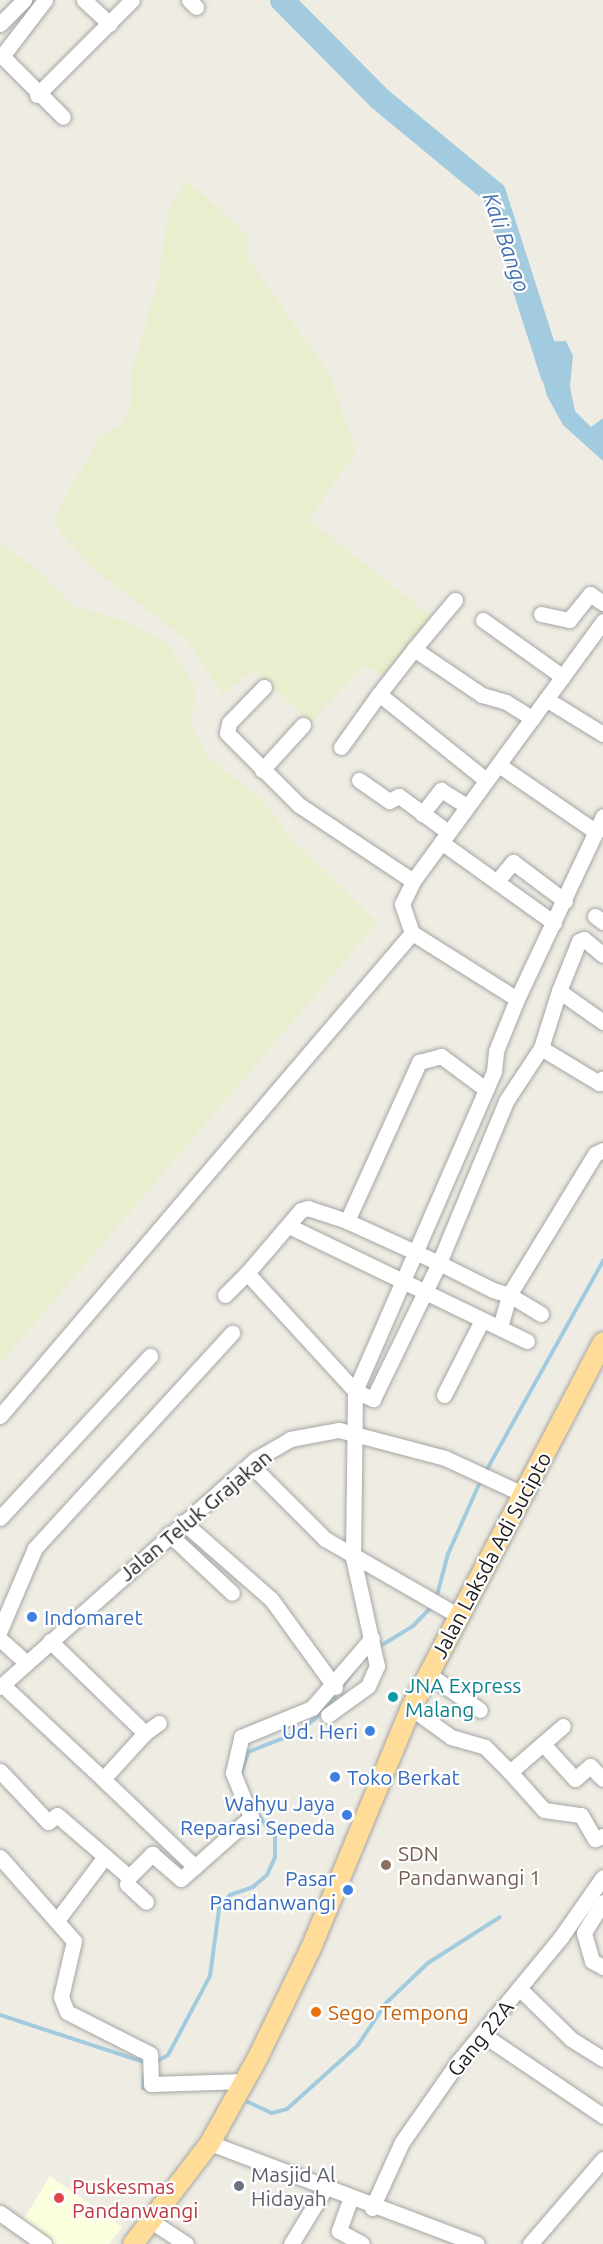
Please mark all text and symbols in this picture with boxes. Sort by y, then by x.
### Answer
water label: Kali Bango [478,189,536,295]
street label: Jalan Teluk Grajakan [114,1444,276,1586]
street label: Jalan Laksda Adi Sucipto [426,1448,556,1662]
place label: Indomaret [44,1604,143,1630]
marker: Indomaret [25,1610,39,1624]
place label: JNA Express Malang [405,1672,521,1722]
marker: JNA Express Malang [386,1690,400,1704]
place label: Ud. Heri [282,1718,358,1744]
marker: Ud. Heri [363,1724,377,1738]
place label: Toko Berkat [347,1764,460,1790]
marker: Toko Berkat [328,1770,342,1784]
place label: Wahyu Jaya Reparasi Sepeda [180,1790,335,1840]
marker: Wahyu Jaya Reparasi Sepeda [340,1808,354,1822]
place label: SDN Pandanwangi 1 [398,1840,541,1890]
marker: SDN Pandanwangi 1 [379,1858,393,1872]
place label: Pasar Pandanwangi [210,1865,336,1915]
marker: Pasar Pandanwangi [341,1883,355,1897]
street label: Gang 22A [442,1995,518,2081]
place label: Sego Tempong [328,1999,469,2025]
marker: Sego Tempong [309,2005,323,2019]
place label: Masjid Al Hidayah [251,2161,336,2211]
place label: Puskesmas Pandanwangi [72,2173,198,2223]
marker: Masjid Al Hidayah [232,2179,246,2193]
marker: Puskesmas Pandanwangi [50,2189,68,2207]

